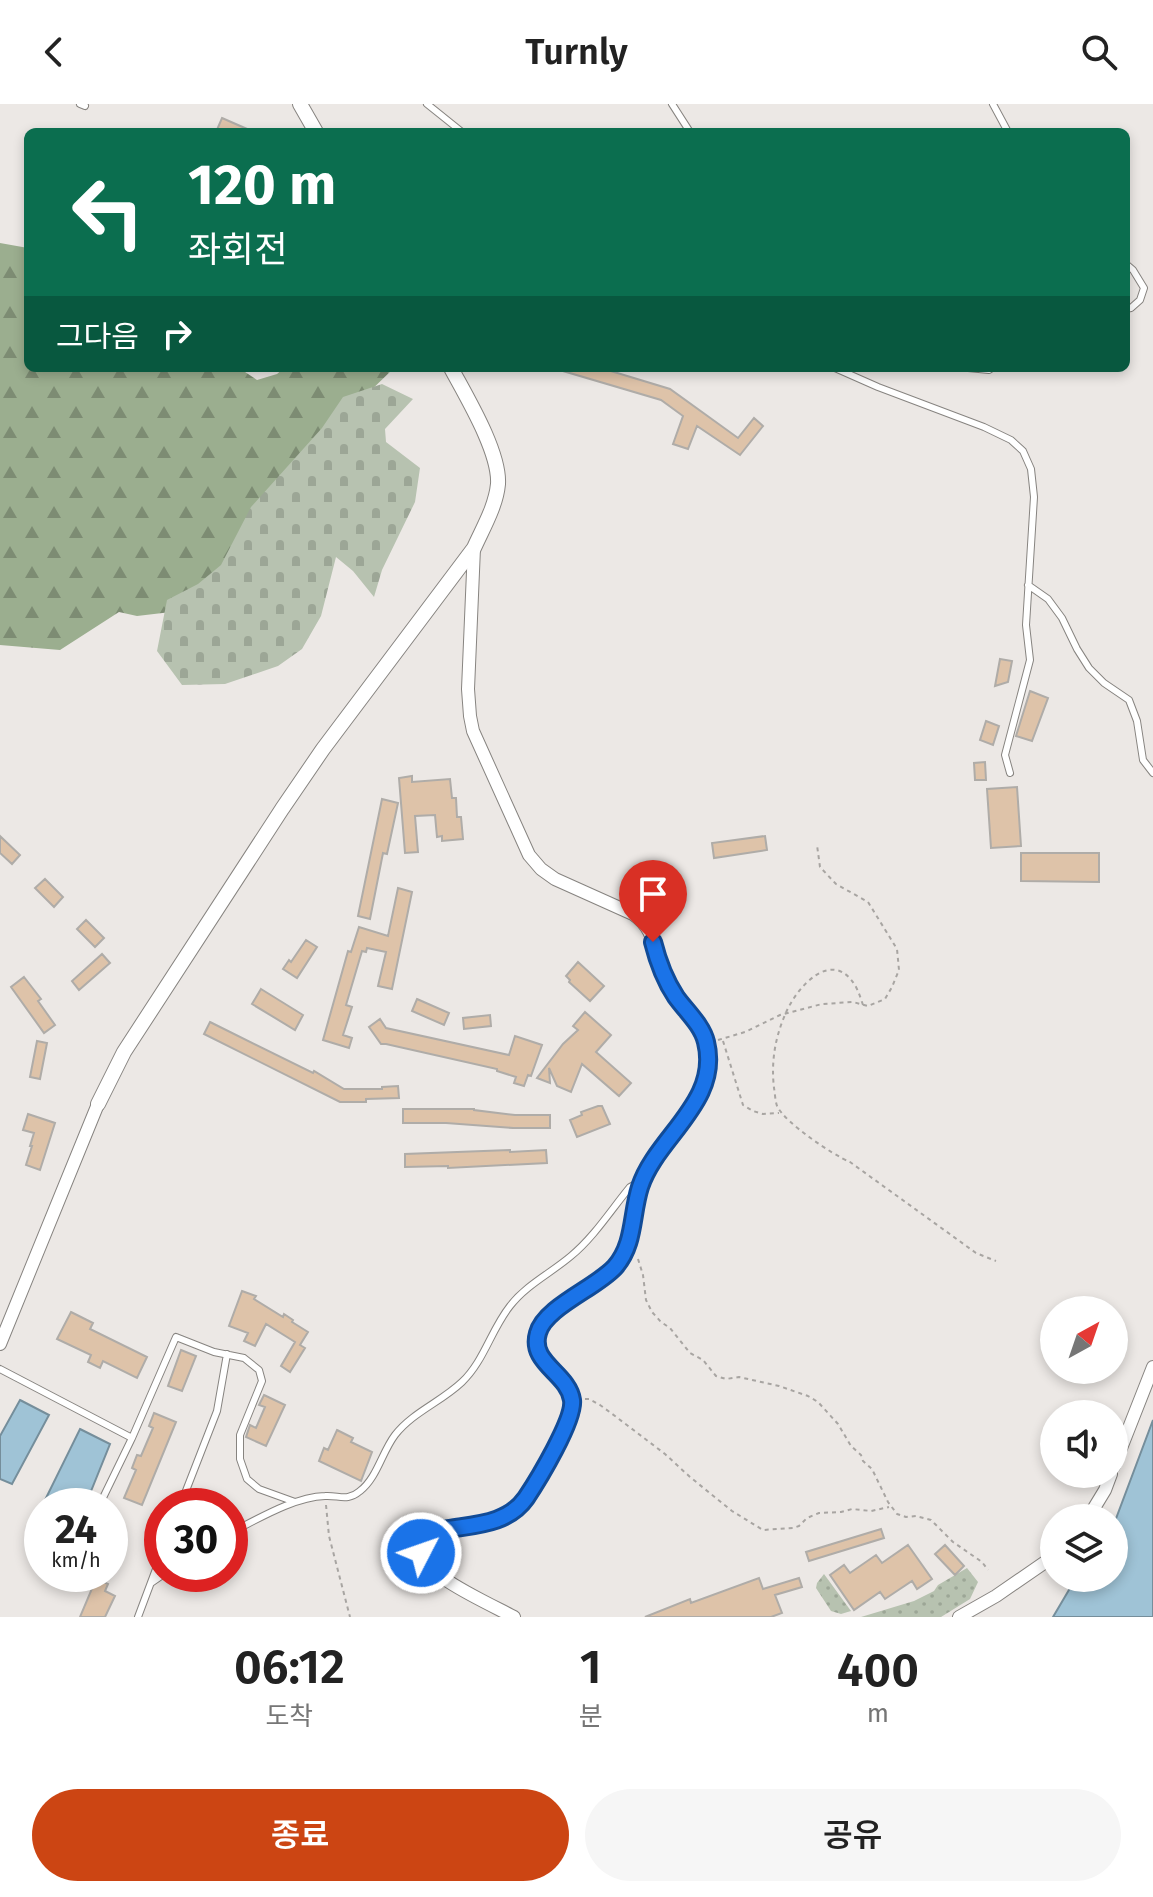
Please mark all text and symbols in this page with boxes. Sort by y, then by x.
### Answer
icon: back [32,30,76,74]
text: Turnly [525,30,628,74]
icon: search [1077,30,1121,74]
text: 120 m [188,152,336,219]
icon: left [56,160,160,264]
text: 좌회전 [188,228,287,272]
icon: right [155,312,199,356]
text: 그다음 [56,319,139,355]
pin [619,860,687,942]
icon: arrive [631,872,675,916]
north arrow [1040,1296,1128,1384]
map controls [1040,1296,1128,1592]
button: sound [1040,1400,1128,1488]
speed limit sign: 30 [144,1488,248,1592]
button: layers [1040,1504,1128,1592]
text: 24 [55,1506,97,1554]
position arrow [379,1511,463,1595]
text: km/h [51,1548,101,1572]
text: 06:12 [234,1638,345,1696]
text: 1 [580,1638,602,1696]
text: 400 [837,1641,919,1699]
text: m [867,1698,889,1729]
text: 도착 [265,1701,313,1732]
text: 분 [579,1701,603,1732]
button: 종료 [32,1789,569,1881]
button: 공유 [585,1789,1121,1881]

